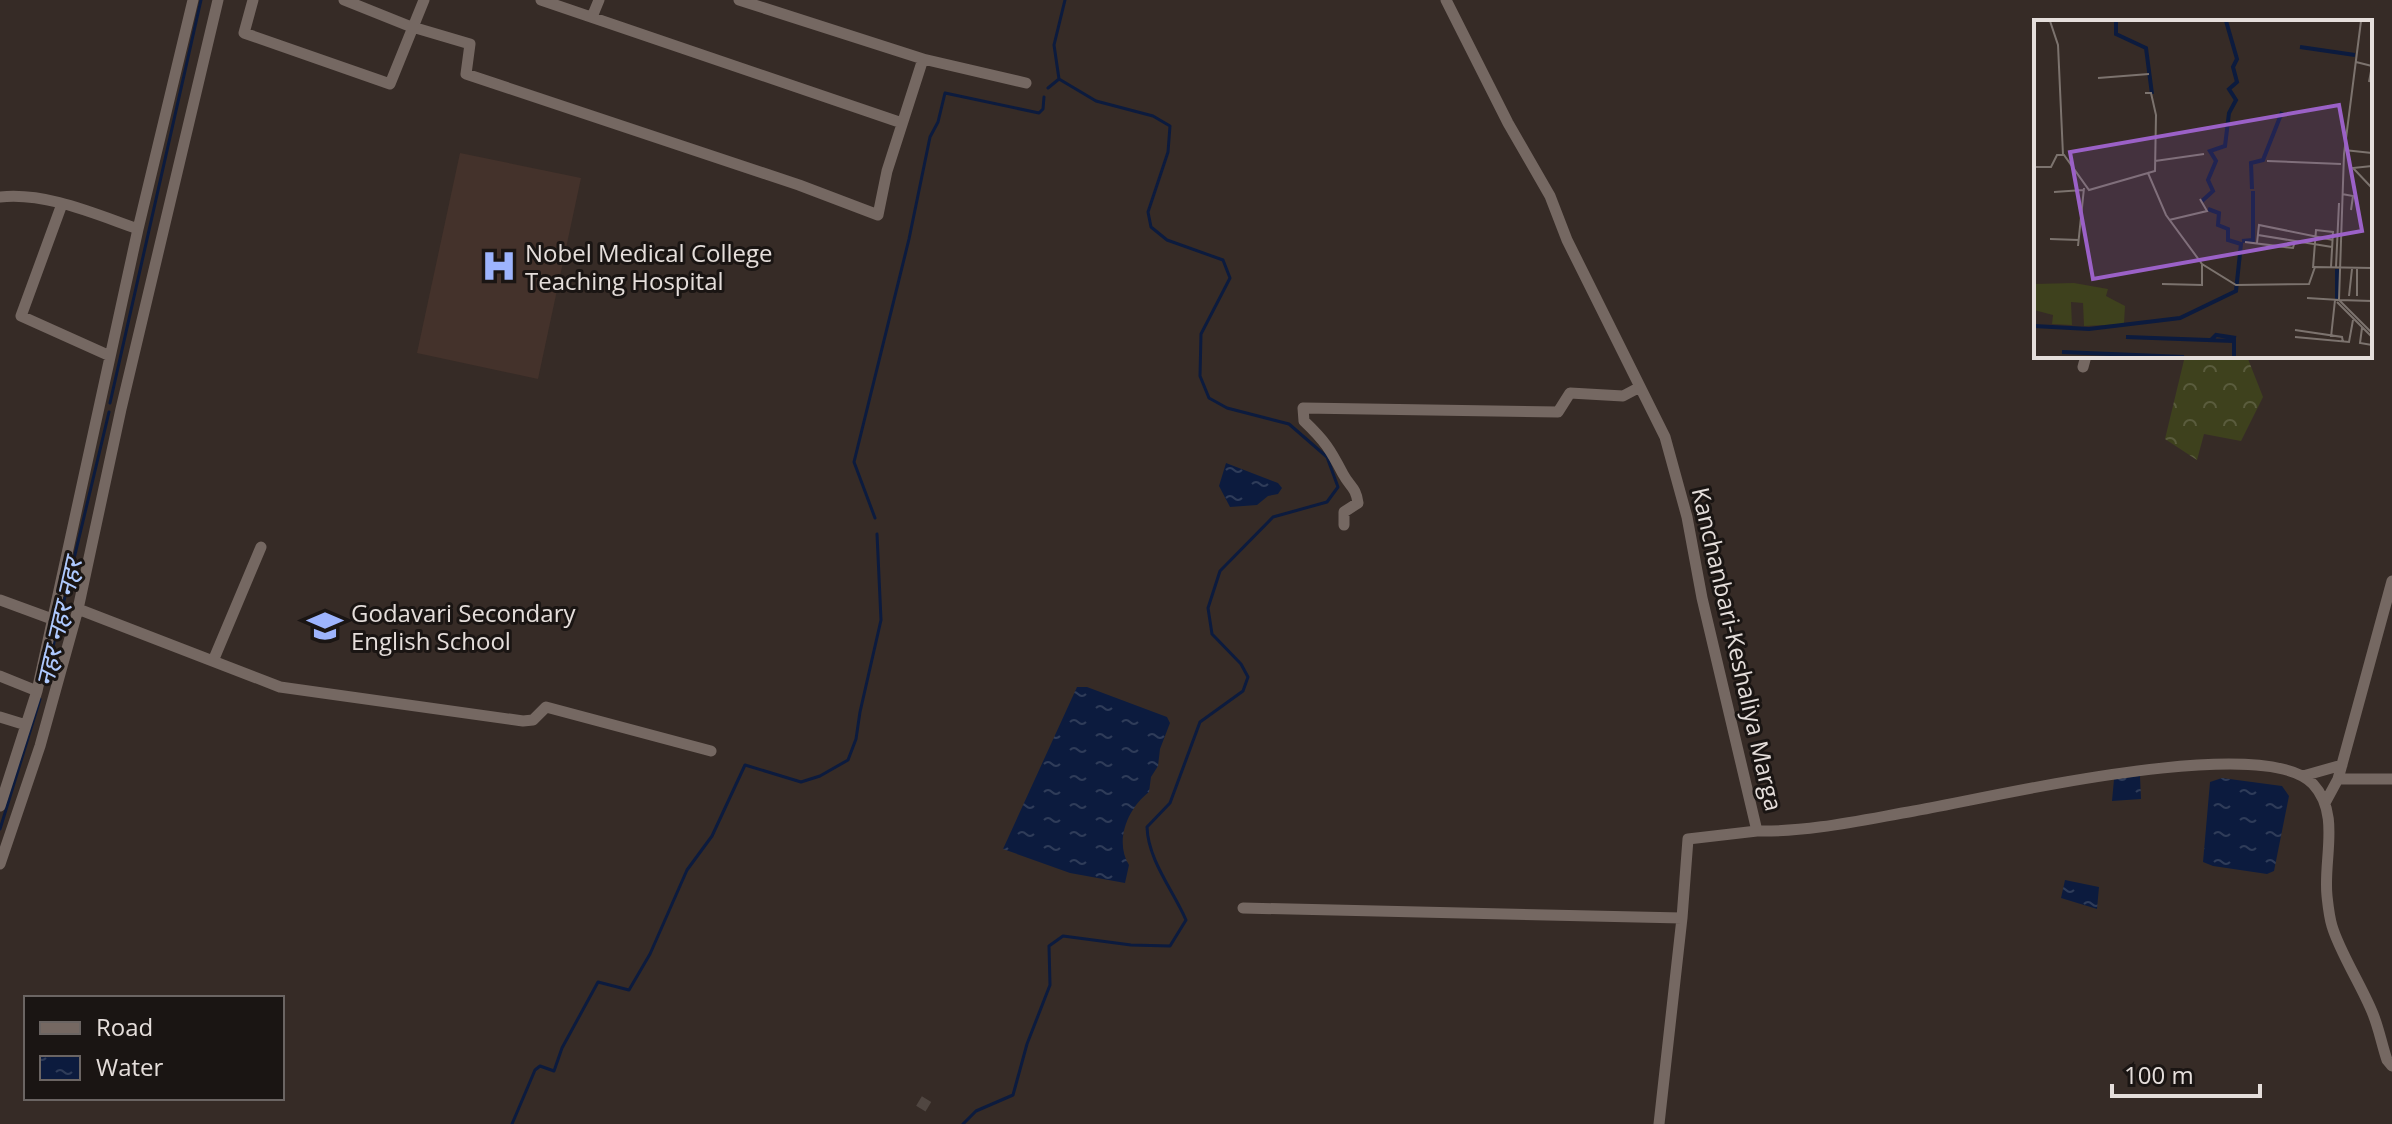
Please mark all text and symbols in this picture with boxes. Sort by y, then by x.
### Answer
inset map [2034,20,2372,358]
place label: Nobel Medical College Teaching Hospital [525,236,773,297]
hospital icon: Nobel Medical College Teaching Hospital [480,247,518,285]
street label: Kanchanbari-Keshaliya Marga [1685,484,1791,814]
water label: नहर नहर नहर [26,549,91,689]
place label: Godavari Secondary English School [351,596,576,657]
school or university icon: Godavari Secondary English School [306,607,344,645]
legend [24,996,284,1100]
text: Road [96,1010,153,1043]
scale bar [2112,1048,2260,1098]
text: Water [96,1050,164,1083]
text: 100 m [2124,1058,2194,1091]

